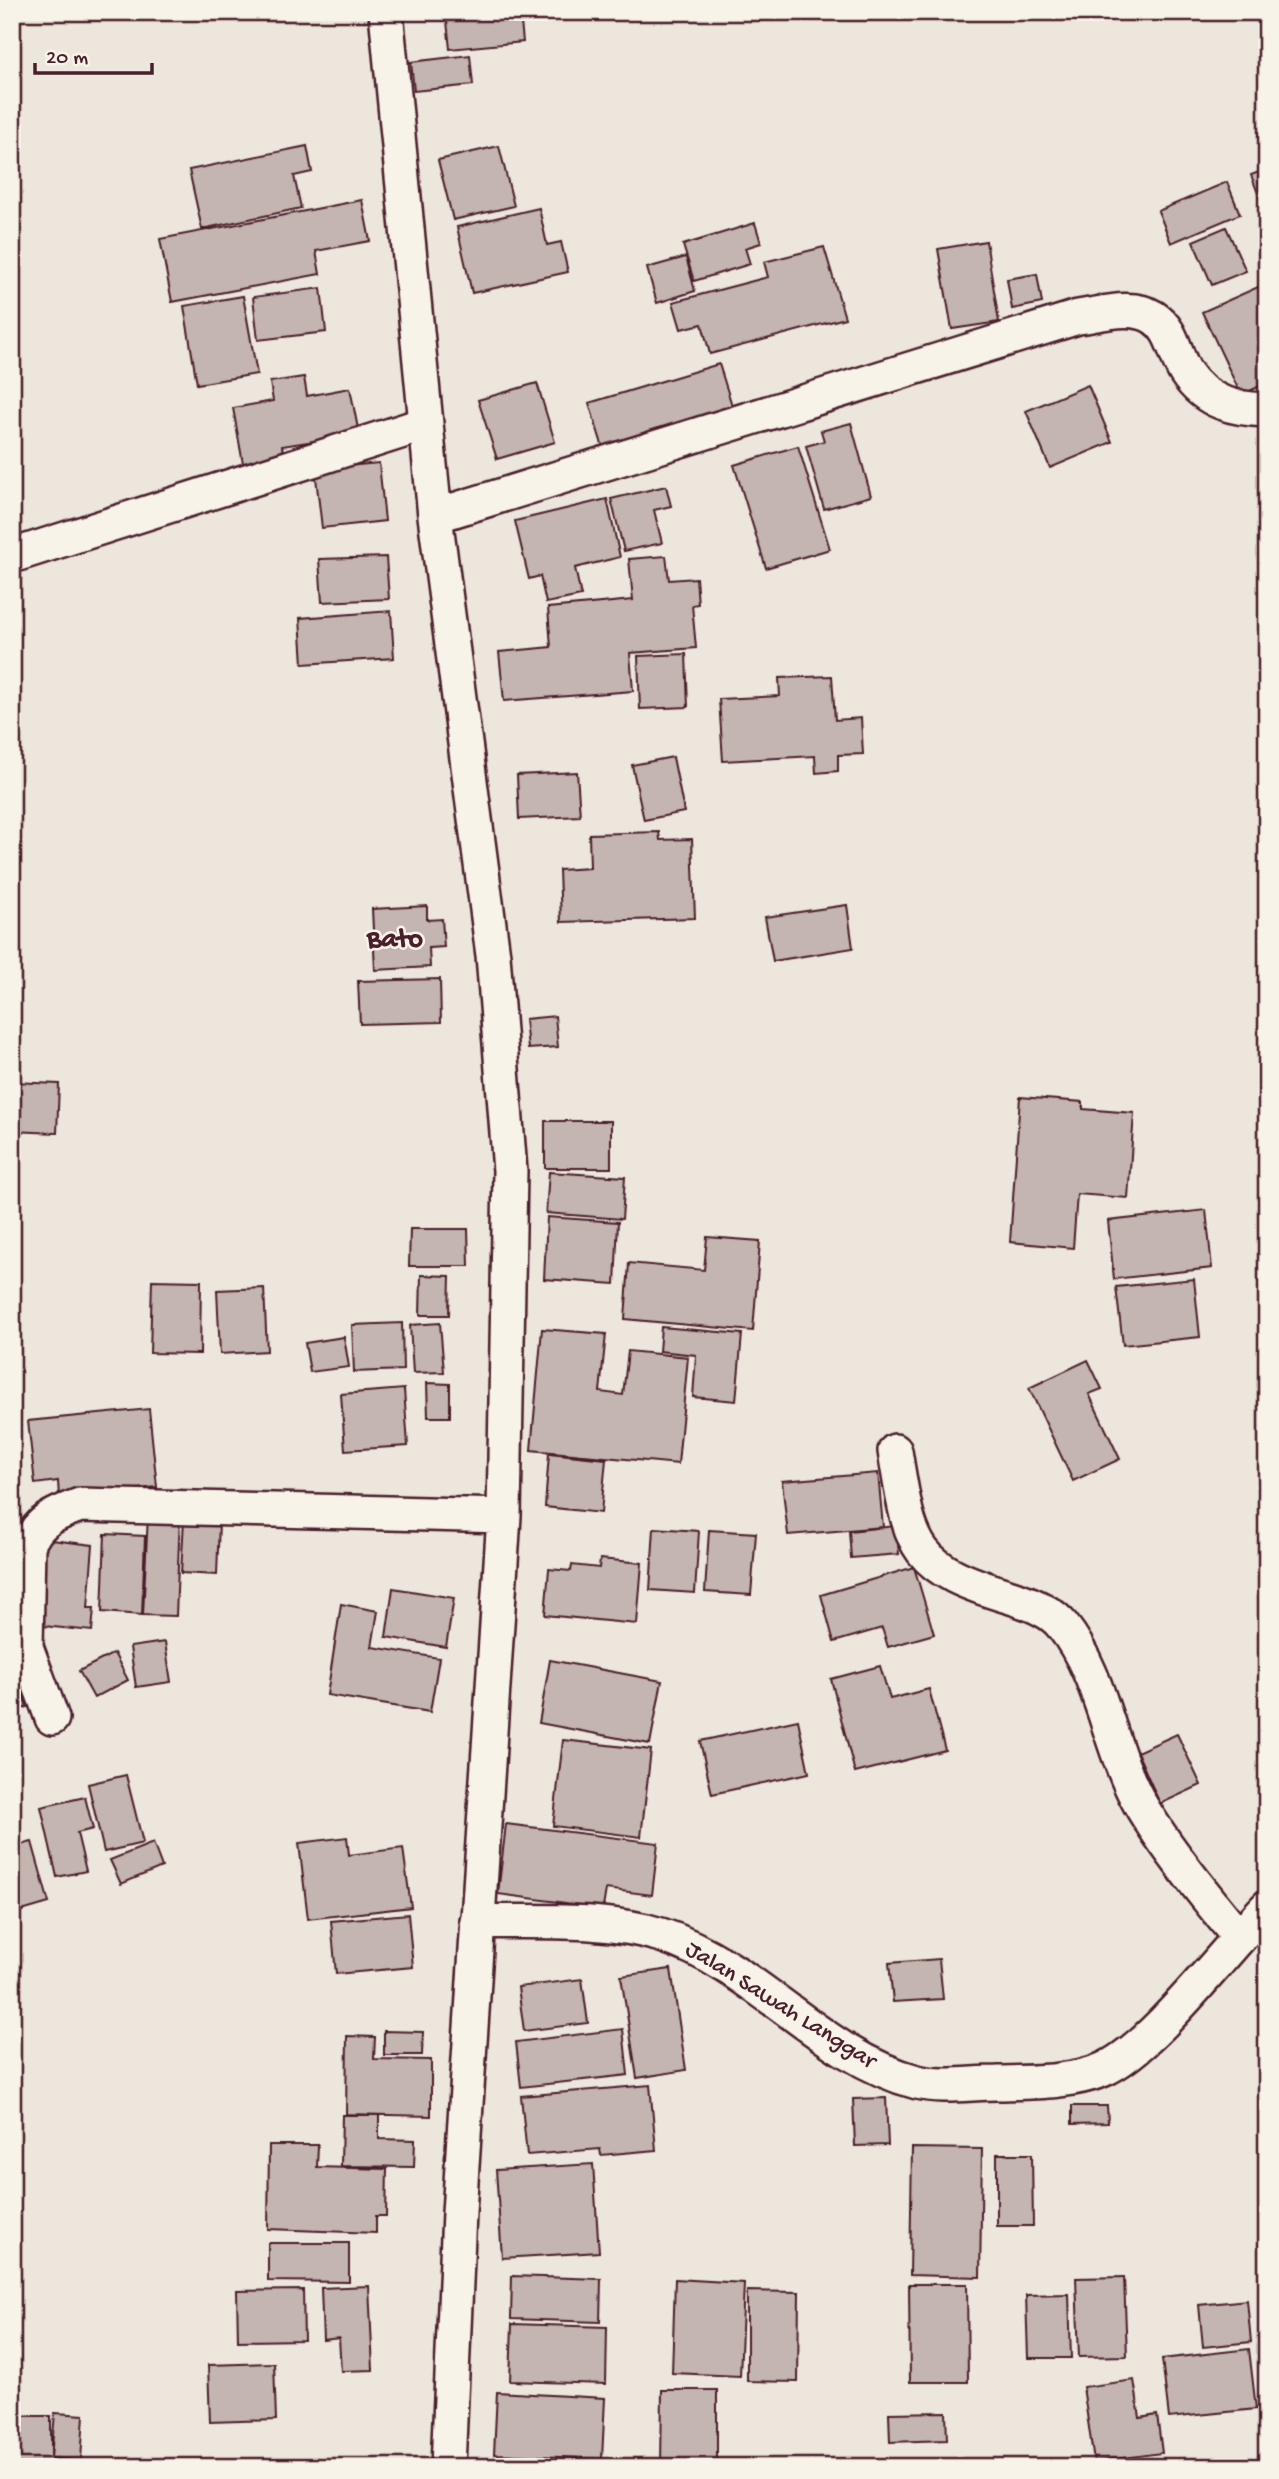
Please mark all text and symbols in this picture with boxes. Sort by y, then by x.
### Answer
scale bar [35,32,152,76]
text: 20 m [46,47,88,72]
district label: Bato [366,924,423,957]
street label: Jalan Sawah Langgar [679,1936,883,2078]

